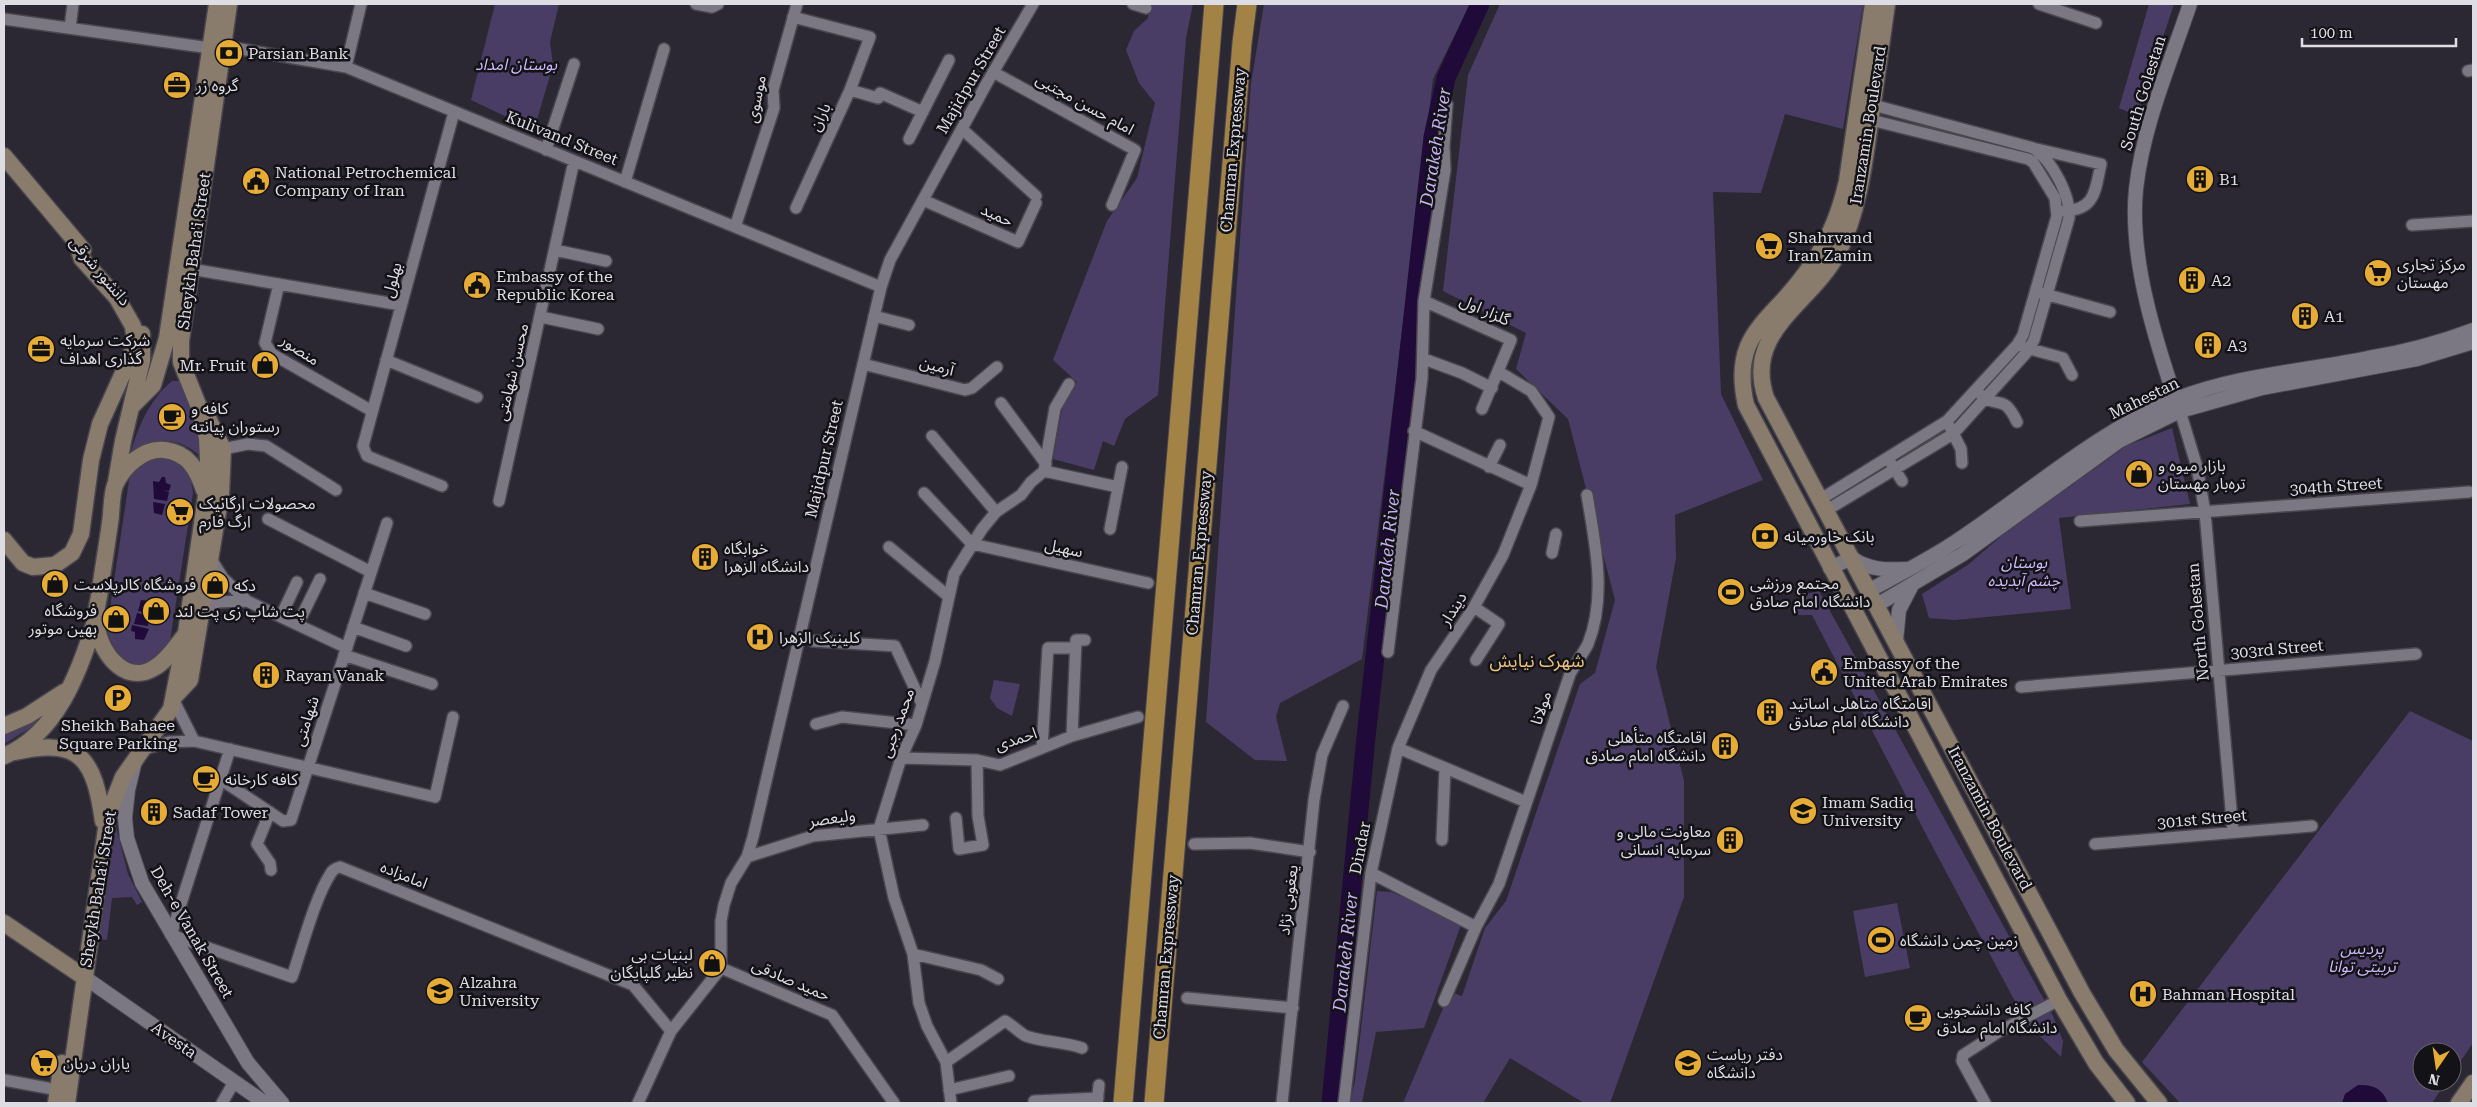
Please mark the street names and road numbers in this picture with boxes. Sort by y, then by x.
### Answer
street label: Majidpur Street [933,23,1009,137]
street label: South Golestan [2116,33,2170,153]
street label: Iranzamin Boulevard [1846,44,1890,206]
street label: Chamran Expressway [1216,66,1250,233]
street label: امام حسن مجتبی [1031,69,1137,141]
street label: موسوی [742,74,770,124]
street label: باران [805,100,835,134]
street label: Kulivand Street [503,107,621,169]
street label: Sheykh Baha'i Street [174,171,214,331]
street label: حمید [978,200,1016,230]
street label: دانشور شرقی [66,233,134,309]
street label: بهلول [378,260,407,300]
street label: گلزار اول [1456,291,1514,331]
street label: محسن شهامتی [492,321,532,423]
street label: منصور [276,330,323,370]
street label: آرمین [918,352,958,380]
street label: Mahestan [2106,373,2182,423]
street label: Majidpur Street [801,398,847,520]
street label: Chamran Expressway [1182,469,1216,636]
street label: 304th Street [2289,473,2383,499]
street label: سهیل [1043,535,1085,561]
street label: North Golestan [2183,562,2213,682]
street label: دیندار [1435,589,1471,630]
street label: 303rd Street [2230,635,2324,663]
street label: محمد رجبی [876,686,918,760]
street label: مولانا [1526,689,1556,727]
street label: شهامتی [289,694,323,748]
street label: احمدی [993,723,1039,755]
street label: Iranzamin Boulevard [1944,743,2036,893]
street label: ولیعصر [806,805,857,831]
street label: 301st Street [2156,806,2248,832]
street label: Sheykh Baha'i Street [76,809,120,969]
street label: Dindar [1346,820,1374,876]
street label: امامزاده [378,857,430,893]
street label: Deh-e Vanak Street [146,863,238,1001]
street label: یعغوبی نژاد [1274,864,1302,936]
street label: Chamran Expressway [1149,873,1183,1040]
street label: حمید صادقی [749,955,833,1005]
street label: Avesta [148,1018,200,1062]

